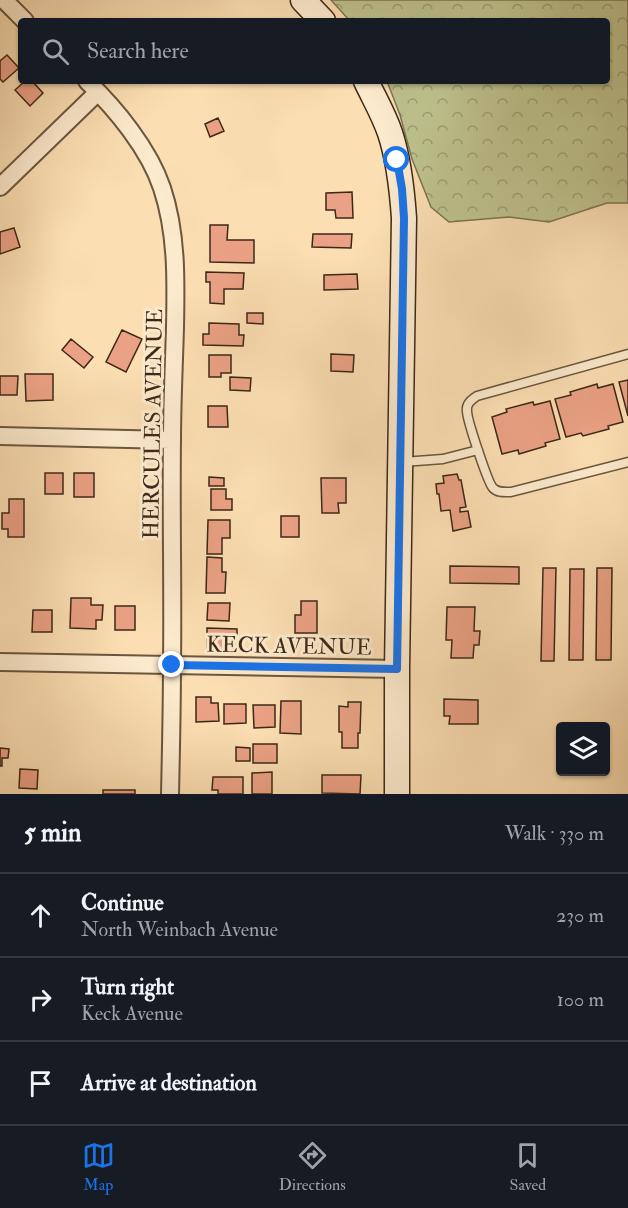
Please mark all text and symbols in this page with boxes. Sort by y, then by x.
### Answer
search box [18,18,610,84]
icon: search [39,35,72,68]
text: Search here [87,37,189,65]
route start [383,146,409,172]
street label: HERCULES AVENUE [137,308,169,539]
street label: KECK AVENUE [206,631,372,661]
route end [158,651,184,677]
map controls [556,722,610,776]
button: layers [556,722,610,776]
text: 5 min [24,817,81,849]
text: Walk · 330 m [505,821,604,846]
text: Continue [81,889,164,917]
icon: ahead [24,899,57,932]
text: 230 m [556,903,604,928]
text: North Weinbach Avenue [81,917,278,942]
text: Turn right [81,973,174,1001]
icon: right [24,983,57,1016]
text: 100 m [557,987,604,1012]
text: Keck Avenue [81,1001,183,1026]
icon: arrive [24,1067,57,1100]
text: Arrive at destination [81,1069,257,1097]
tab: Map [82,1139,115,1195]
tab: Directions [279,1139,346,1195]
tab: Saved [510,1139,546,1195]

